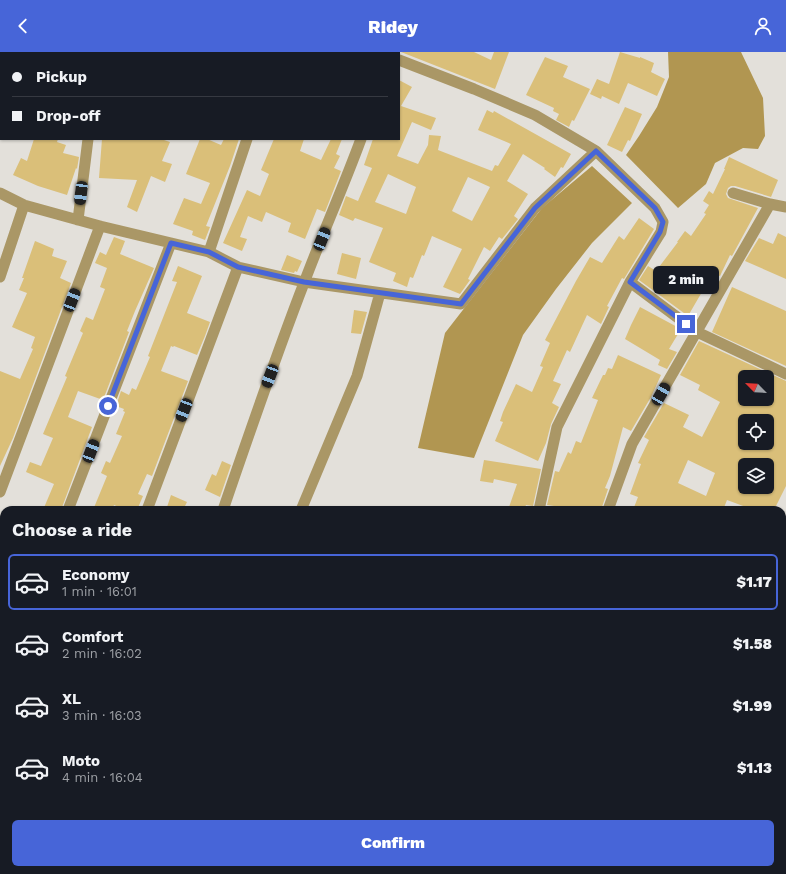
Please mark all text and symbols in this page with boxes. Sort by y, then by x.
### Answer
icon: back [12,15,34,37]
icon: person [752,15,774,37]
text: Ridey [368,16,418,37]
text: Pickup [36,68,87,86]
text: Drop-off [36,107,101,125]
car [74,180,88,206]
car [312,226,332,252]
callout: 2 min [653,266,719,294]
text: 2 min [668,272,704,287]
car [62,287,82,313]
route end [677,315,695,333]
car [260,363,280,389]
north arrow [738,370,774,406]
map controls [738,370,774,494]
car [650,381,672,407]
route start [99,397,117,415]
car [174,397,194,423]
button: locate [738,414,774,450]
car [81,438,101,464]
button: layers [738,458,774,494]
text: Choose a ride [12,519,132,540]
icon: car [14,564,50,600]
text: Economy [62,566,129,584]
text: $1.17 [736,573,772,591]
text: 1 min · 16:01 [62,584,137,599]
icon: car [14,626,50,662]
text: Comfort [62,628,123,646]
text: $1.58 [733,635,772,653]
text: 2 min · 16:02 [62,646,142,661]
icon: car [14,688,50,724]
text: XL [62,690,81,708]
text: $1.99 [733,697,772,715]
text: 3 min · 16:03 [62,708,142,723]
icon: car [14,750,50,786]
text: Moto [62,752,100,770]
text: $1.13 [737,759,772,777]
text: 4 min · 16:04 [62,770,143,785]
button: Confirm [12,820,774,866]

